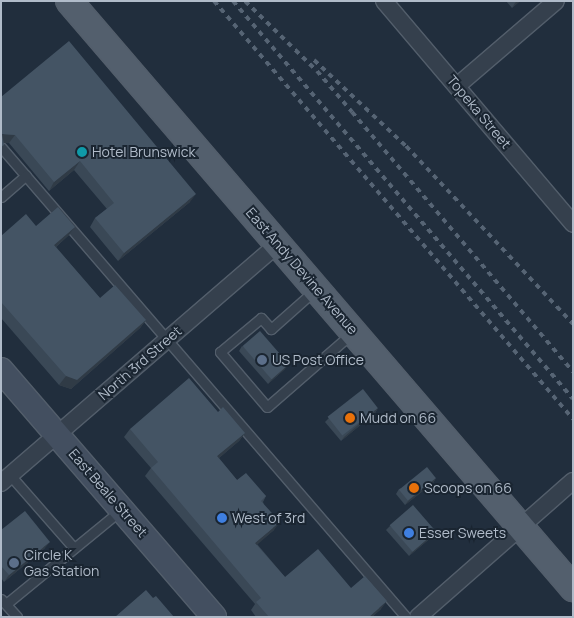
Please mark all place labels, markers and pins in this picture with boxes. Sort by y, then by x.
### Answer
place label: Hotel Brunswick [92,144,195,160]
marker: Hotel Brunswick [76,146,88,158]
place label: US Post Office [272,352,364,368]
marker: US Post Office [256,354,268,366]
place label: Mudd on 66 [360,410,436,426]
marker: Mudd on 66 [344,412,356,424]
place label: Scoops on 66 [424,480,512,496]
marker: Scoops on 66 [408,482,420,494]
place label: West of 3rd [232,510,305,526]
marker: West of 3rd [216,512,228,524]
place label: Esser Sweets [419,525,506,541]
marker: Esser Sweets [403,527,415,539]
place label: Circle K Gas Station [24,547,99,580]
marker: Circle K Gas Station [8,557,20,569]

